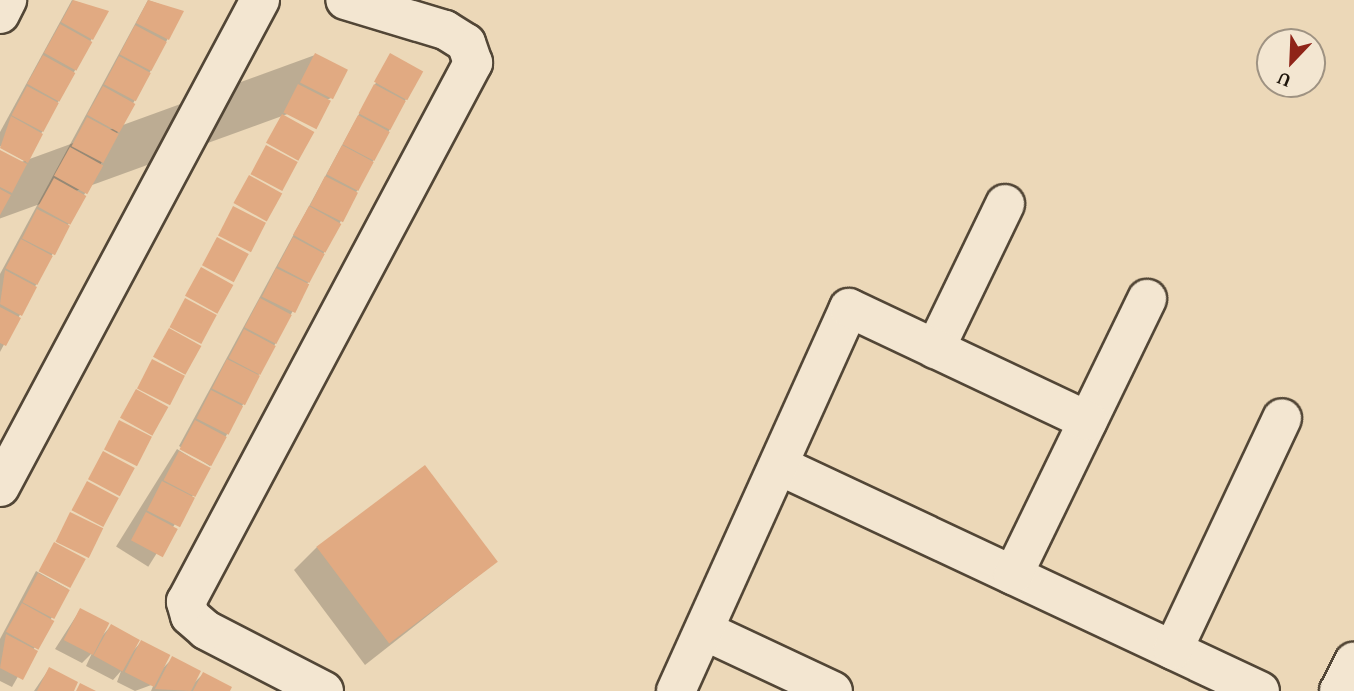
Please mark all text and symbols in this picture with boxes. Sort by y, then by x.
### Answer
north arrow [1256,28,1326,98]
text: U [1272,65,1295,96]

